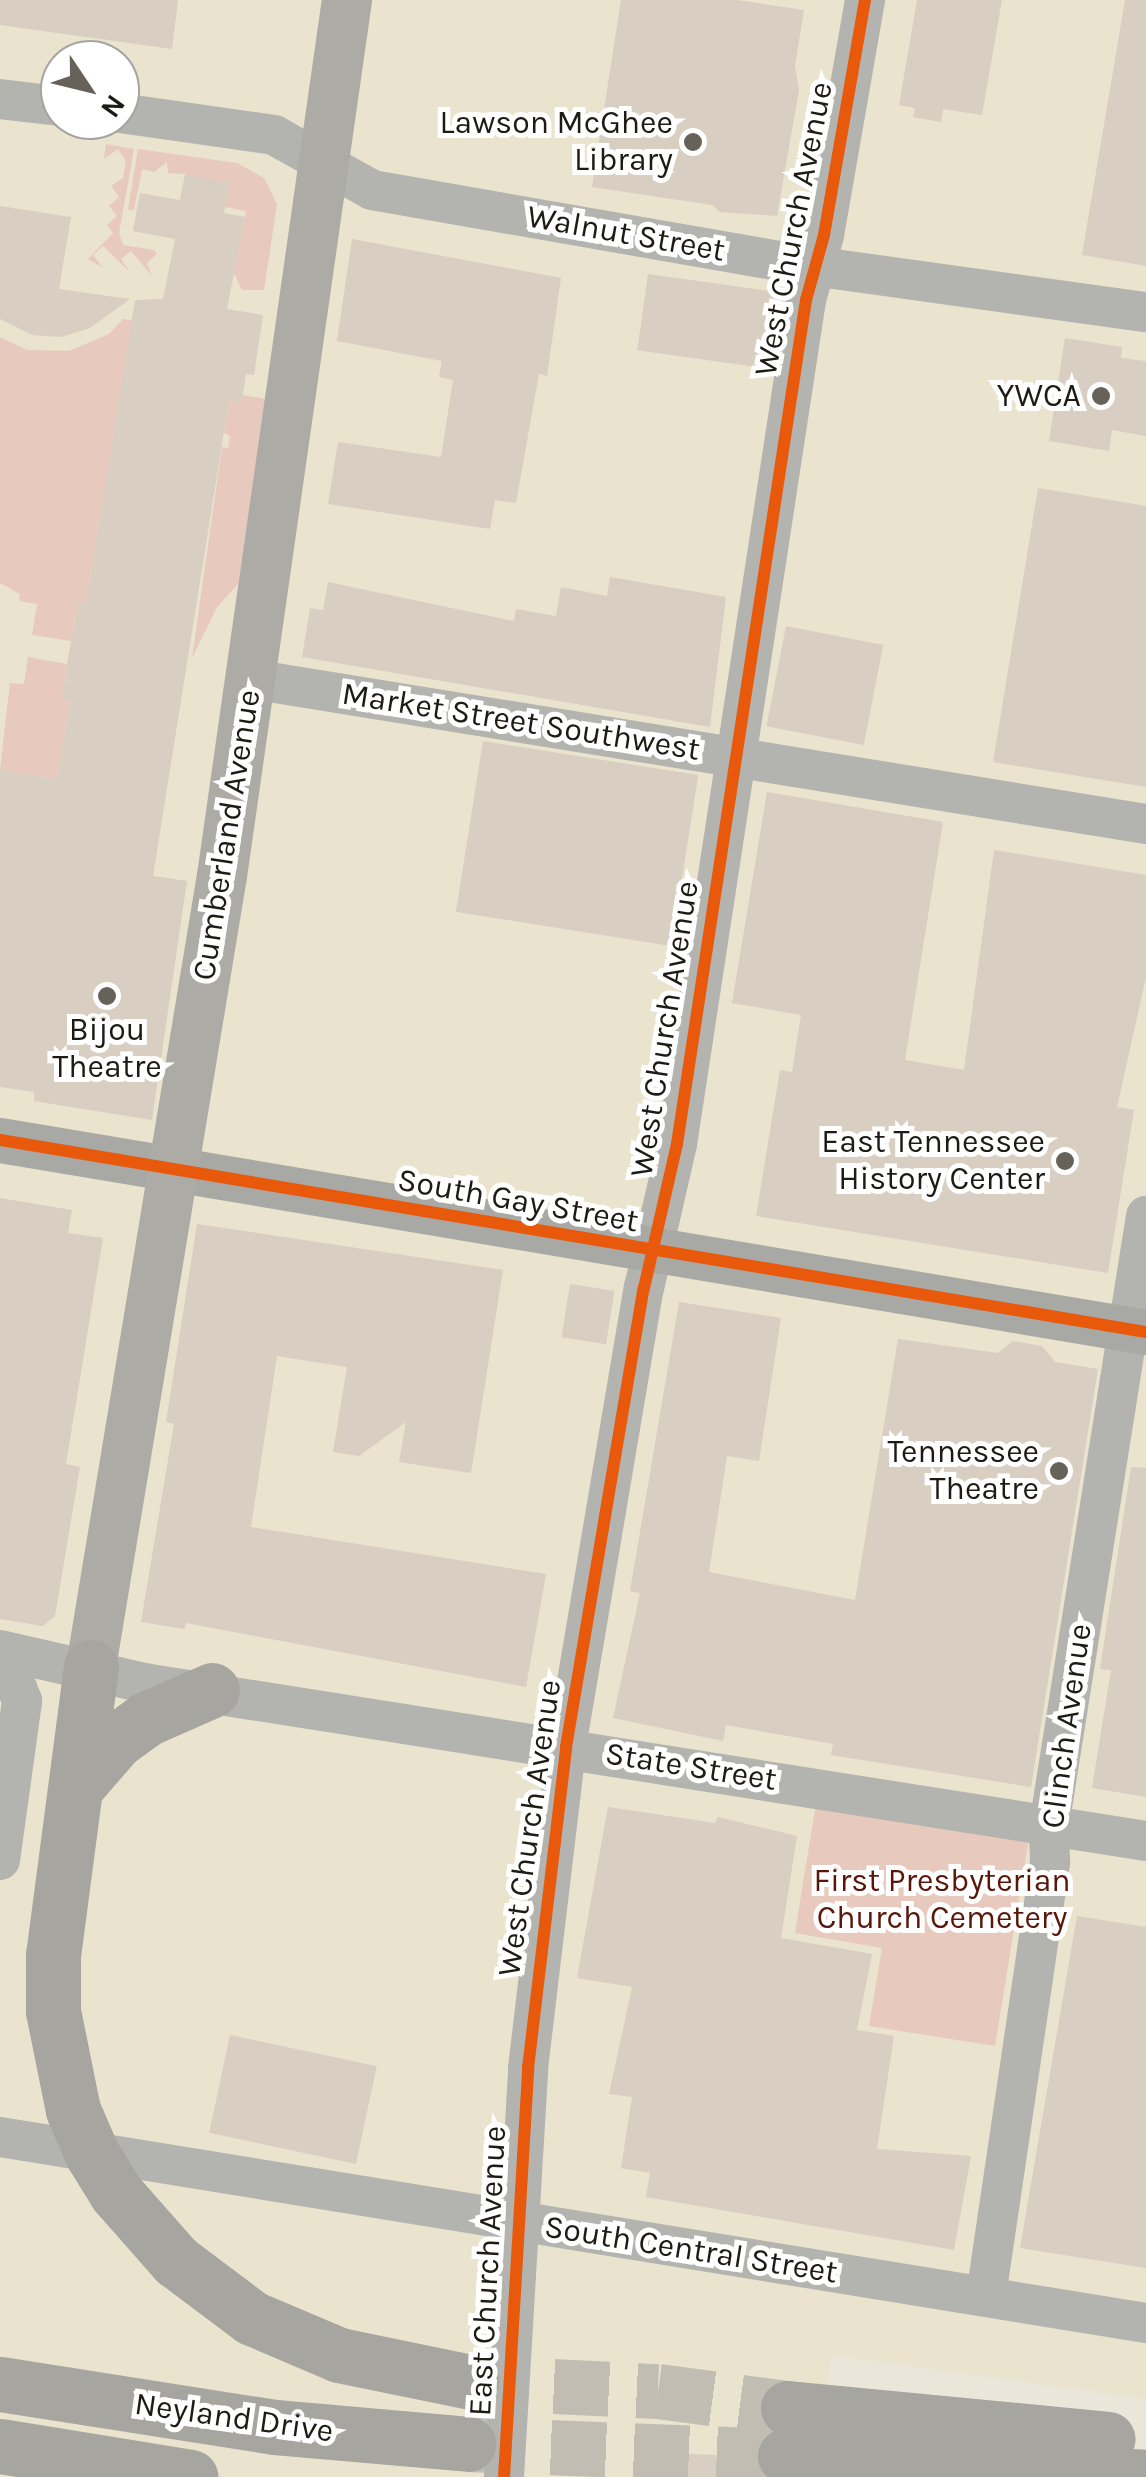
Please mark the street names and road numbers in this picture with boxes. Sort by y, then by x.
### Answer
street label: West Church Avenue [747,79,841,379]
street label: Walnut Street [524,198,728,270]
street label: Market Street Southwest [339,675,703,769]
street label: Cumberland Avenue [185,687,269,983]
street label: West Church Avenue [623,878,707,1180]
street label: South Gay Street [395,1161,641,1241]
street label: Clinch Avenue [1034,1621,1100,1831]
street label: West Church Avenue [490,1677,570,1979]
street label: State Street [603,1735,779,1799]
street label: East Church Avenue [461,2125,515,2417]
street label: South Central Street [542,2208,840,2292]
street label: Neyland Drive [132,2385,336,2451]

